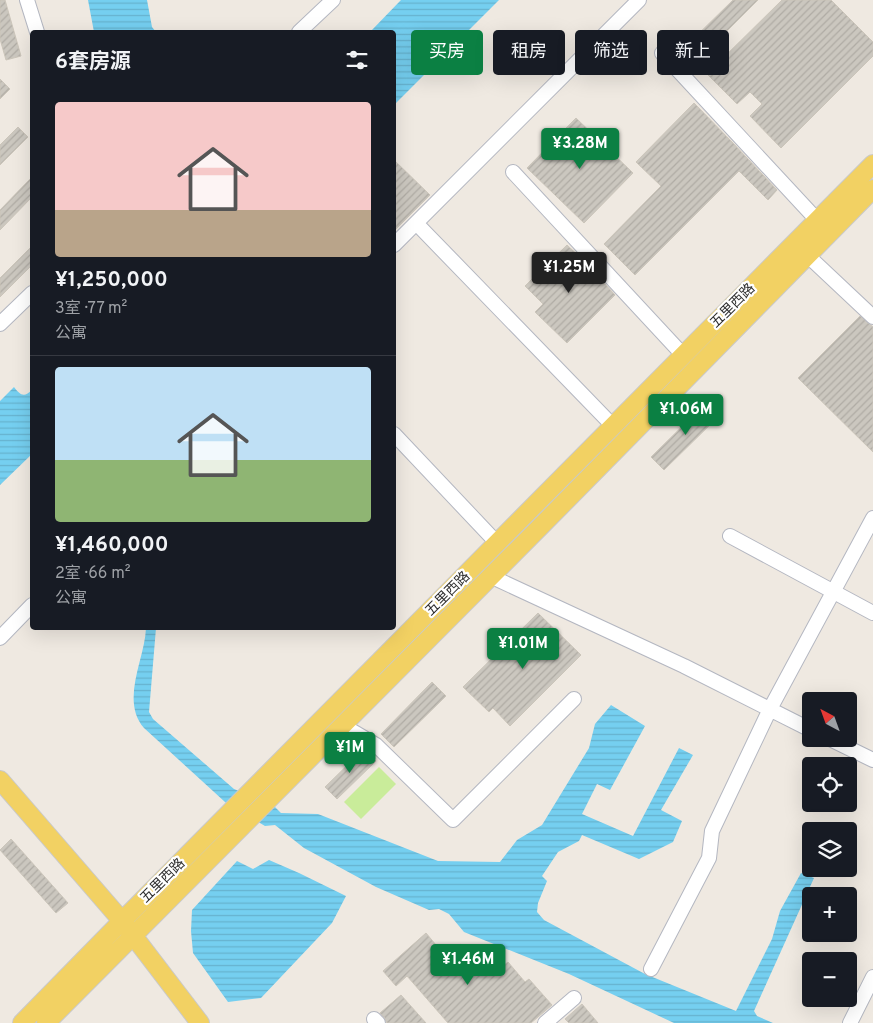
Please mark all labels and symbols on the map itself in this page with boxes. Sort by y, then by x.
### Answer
pin: ¥3.28M [539,128,621,170]
pin: ¥1.25M [528,252,610,294]
street label: 五里西路 [707,280,759,332]
pin: ¥1.06M [645,394,727,436]
street label: 五里西路 [422,568,474,620]
pin: ¥1.01M [482,628,564,670]
north arrow [802,692,858,748]
pin: ¥1M [326,732,374,774]
street label: 五里西路 [137,855,189,907]
pin: ¥1.46M [427,944,509,986]

